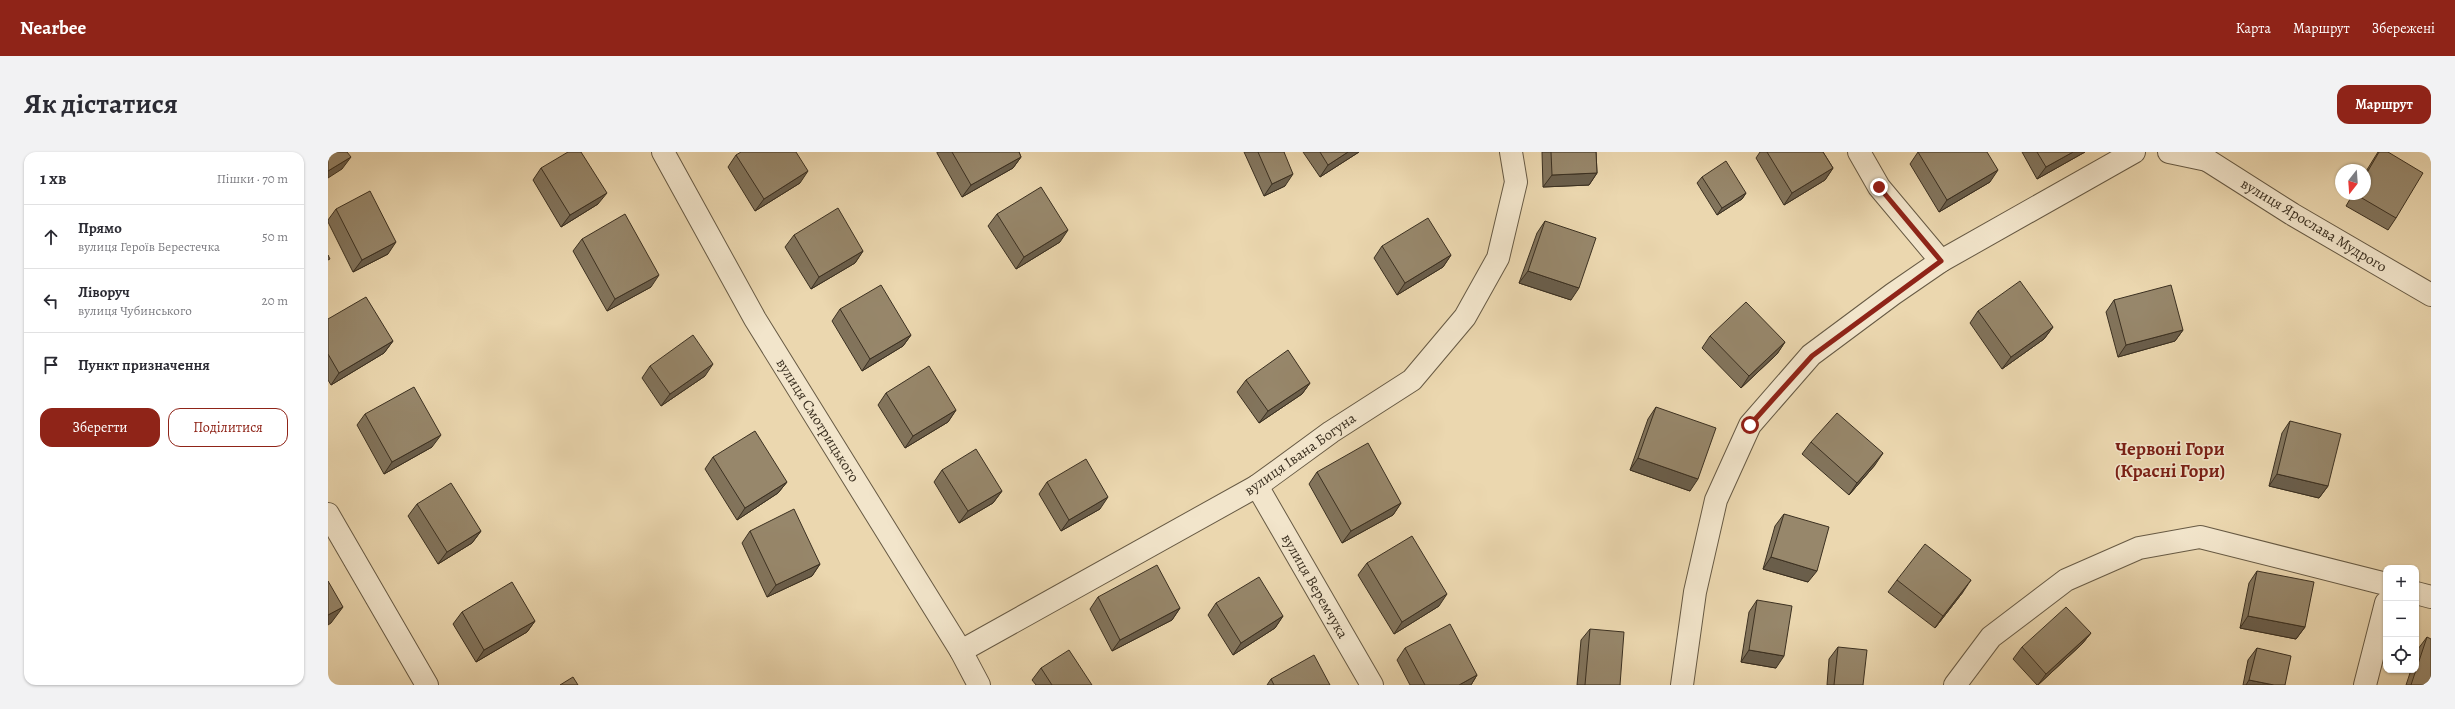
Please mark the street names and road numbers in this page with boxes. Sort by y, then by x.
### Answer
street label: вулиця Ярослава Мудрого [2237,173,2391,277]
street label: вулиця Смотрицького [772,354,864,486]
street label: вулиця Івана Богуна [1240,408,1360,500]
street label: вулиця Веремчука [1277,530,1353,642]

